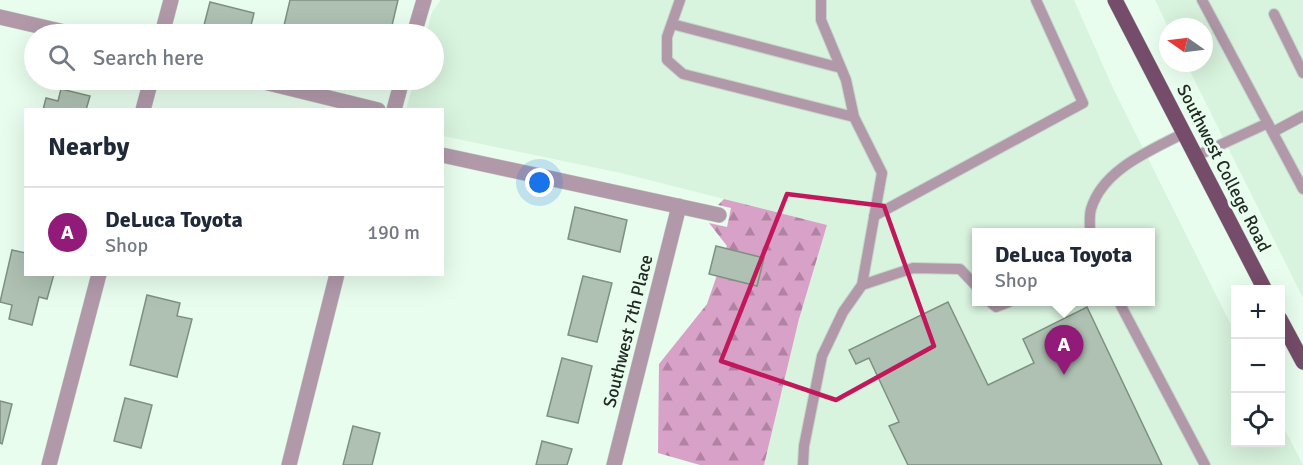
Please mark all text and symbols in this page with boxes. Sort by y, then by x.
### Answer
north arrow [1159,18,1213,72]
search box [24,24,444,90]
icon: search [45,41,78,74]
text: Search here [93,44,204,71]
street label: Southwest College Road [1172,80,1276,256]
text: Nearby [48,131,129,163]
your location [525,168,554,197]
text: DeLuca Toyota [105,206,243,233]
text: A [61,220,74,245]
text: 190 m [367,220,420,245]
popup [972,228,1155,306]
text: Shop [105,233,148,258]
text: DeLuca Toyota [995,241,1132,268]
street label: Southwest 7th Place [598,252,658,410]
text: Shop [995,268,1038,293]
map controls [1231,285,1285,447]
button: + [1231,285,1285,339]
pin: A [1044,326,1084,375]
button: − [1231,339,1285,393]
button: locate [1231,393,1285,447]

